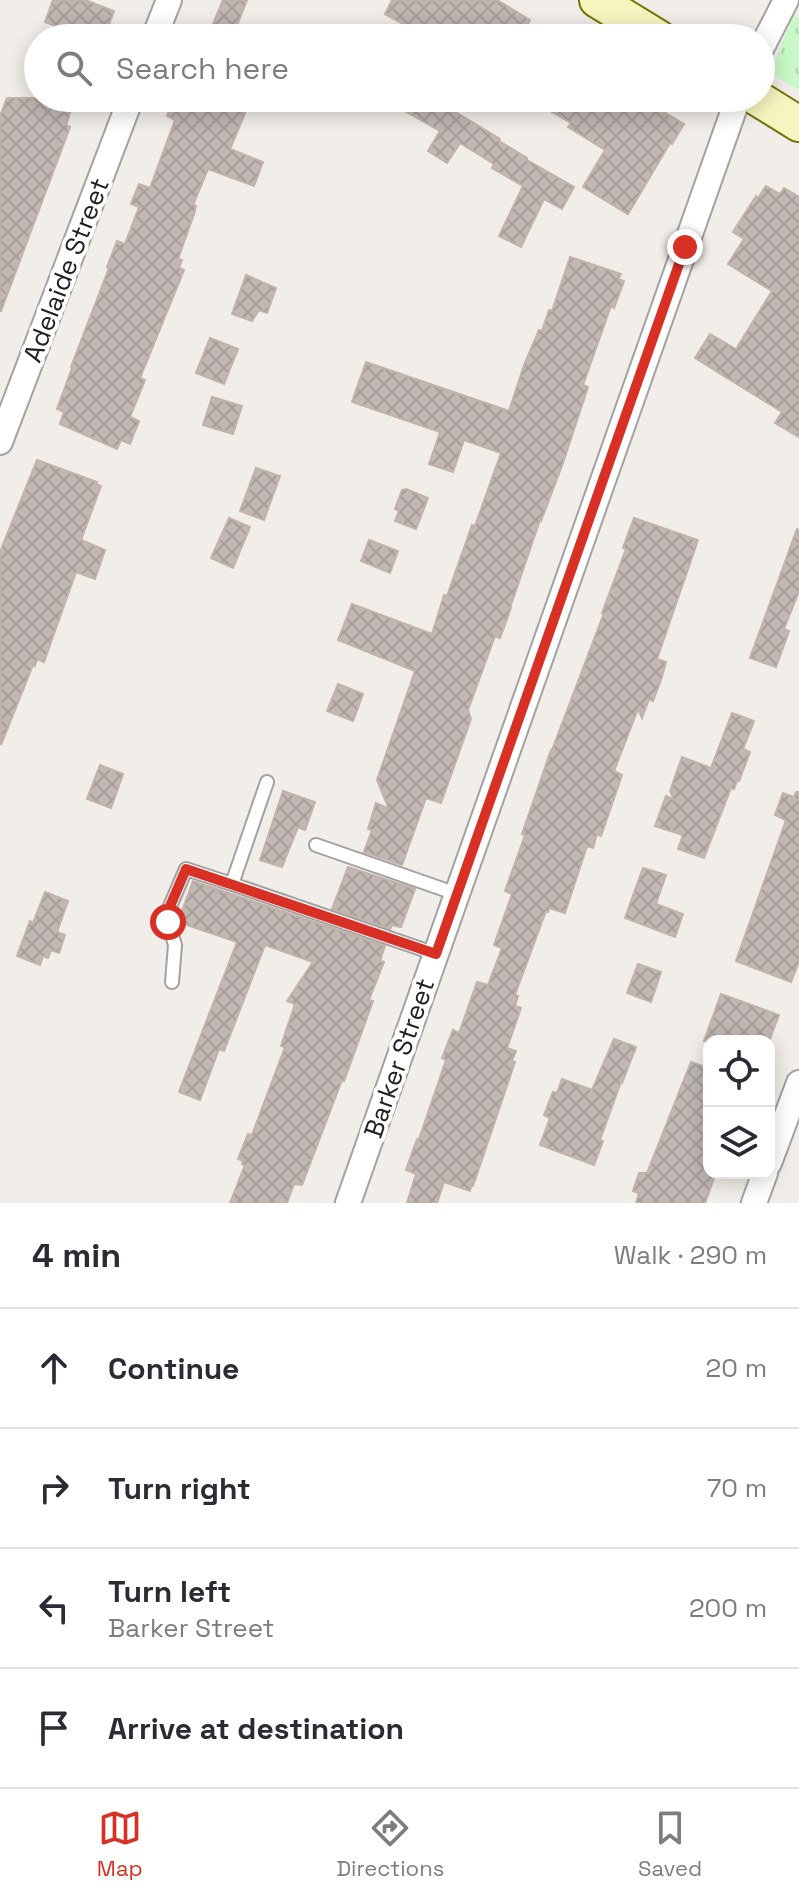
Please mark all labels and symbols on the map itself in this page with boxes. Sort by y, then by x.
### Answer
street label: Adelaide Street [15,173,117,367]
route end [667,229,703,265]
route start [150,904,186,940]
street label: Barker Street [356,974,442,1142]

